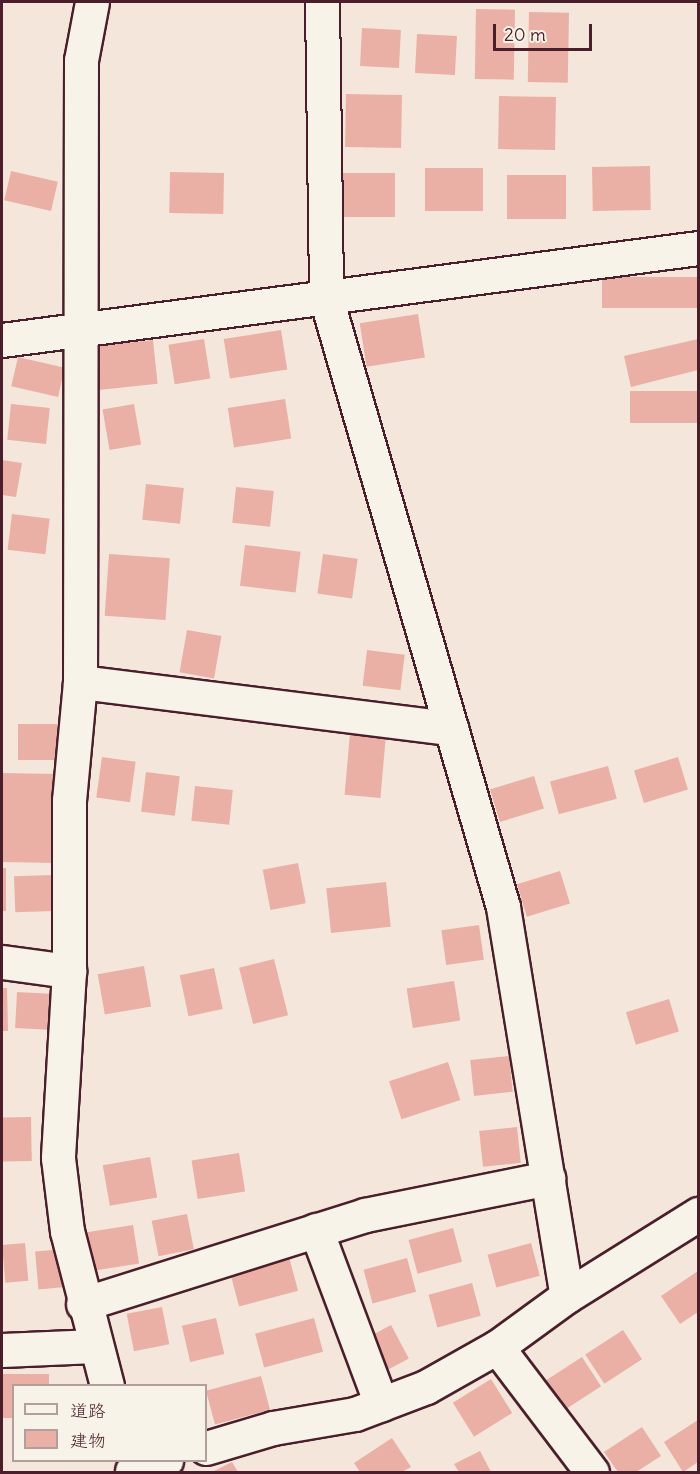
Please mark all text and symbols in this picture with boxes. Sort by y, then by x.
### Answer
scale bar [496,12,595,50]
text: 20 m [504,23,546,46]
legend [12,1384,207,1462]
text: 道路 [70,1399,106,1422]
text: 建物 [70,1429,106,1452]

